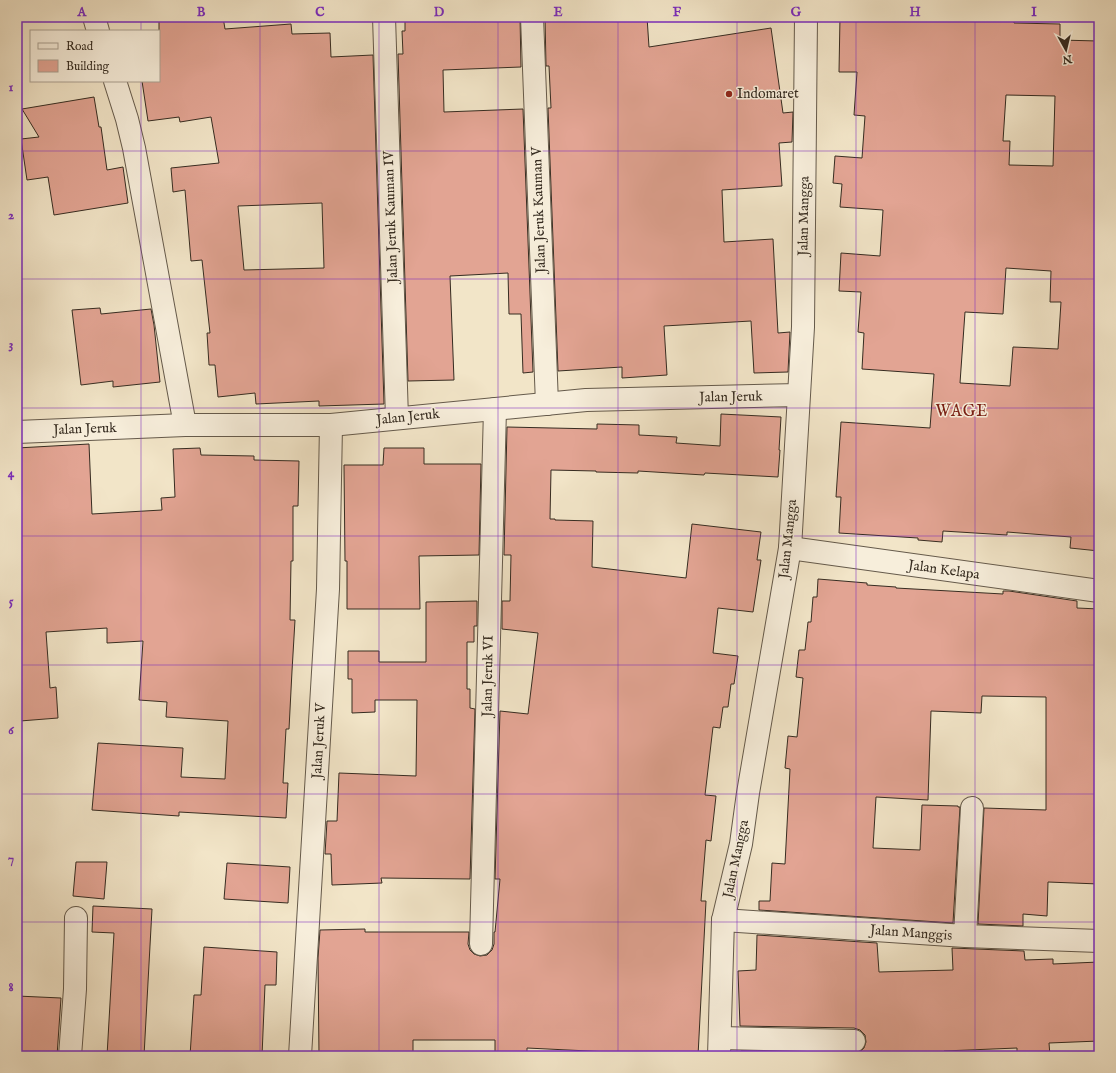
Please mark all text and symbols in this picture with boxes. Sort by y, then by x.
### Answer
text: A [77,4,88,21]
text: B [197,4,206,21]
text: C [315,4,325,21]
text: D [434,4,445,21]
text: E [553,4,563,21]
text: F [673,4,682,21]
text: G [791,4,802,21]
text: H [909,4,921,21]
text: I [1031,4,1037,21]
legend [30,30,160,82]
north arrow [1046,30,1086,70]
text: Road [66,39,94,54]
text: N [1061,51,1074,67]
text: Building [66,59,110,74]
text: 1 [9,79,14,96]
place label: Indomaret [737,85,799,103]
marker: Indomaret [724,89,734,99]
street label: Jalan Jeruk Kauman V [528,146,550,276]
street label: Jalan Jeruk Kauman IV [380,150,402,286]
street label: Jalan Mangga [794,175,814,258]
text: 2 [8,207,14,224]
text: 3 [9,336,14,353]
street label: Jalan Jeruk [697,387,763,407]
district label: WAGE [936,402,988,422]
street label: Jalan Jeruk [373,405,441,429]
street label: Jalan Jeruk [51,419,118,439]
text: 4 [8,465,15,482]
street label: Jalan Mangga [775,497,801,582]
street label: Jalan Kelapa [905,556,982,584]
text: 5 [9,593,14,610]
street label: Jalan Jeruk VI [478,635,498,719]
street label: Jalan Jeruk V [308,702,330,781]
text: 6 [8,722,14,739]
street label: Jalan Mangga [718,817,753,902]
text: 7 [8,851,14,868]
street label: Jalan Manggis [867,921,953,945]
text: 8 [8,979,14,996]

